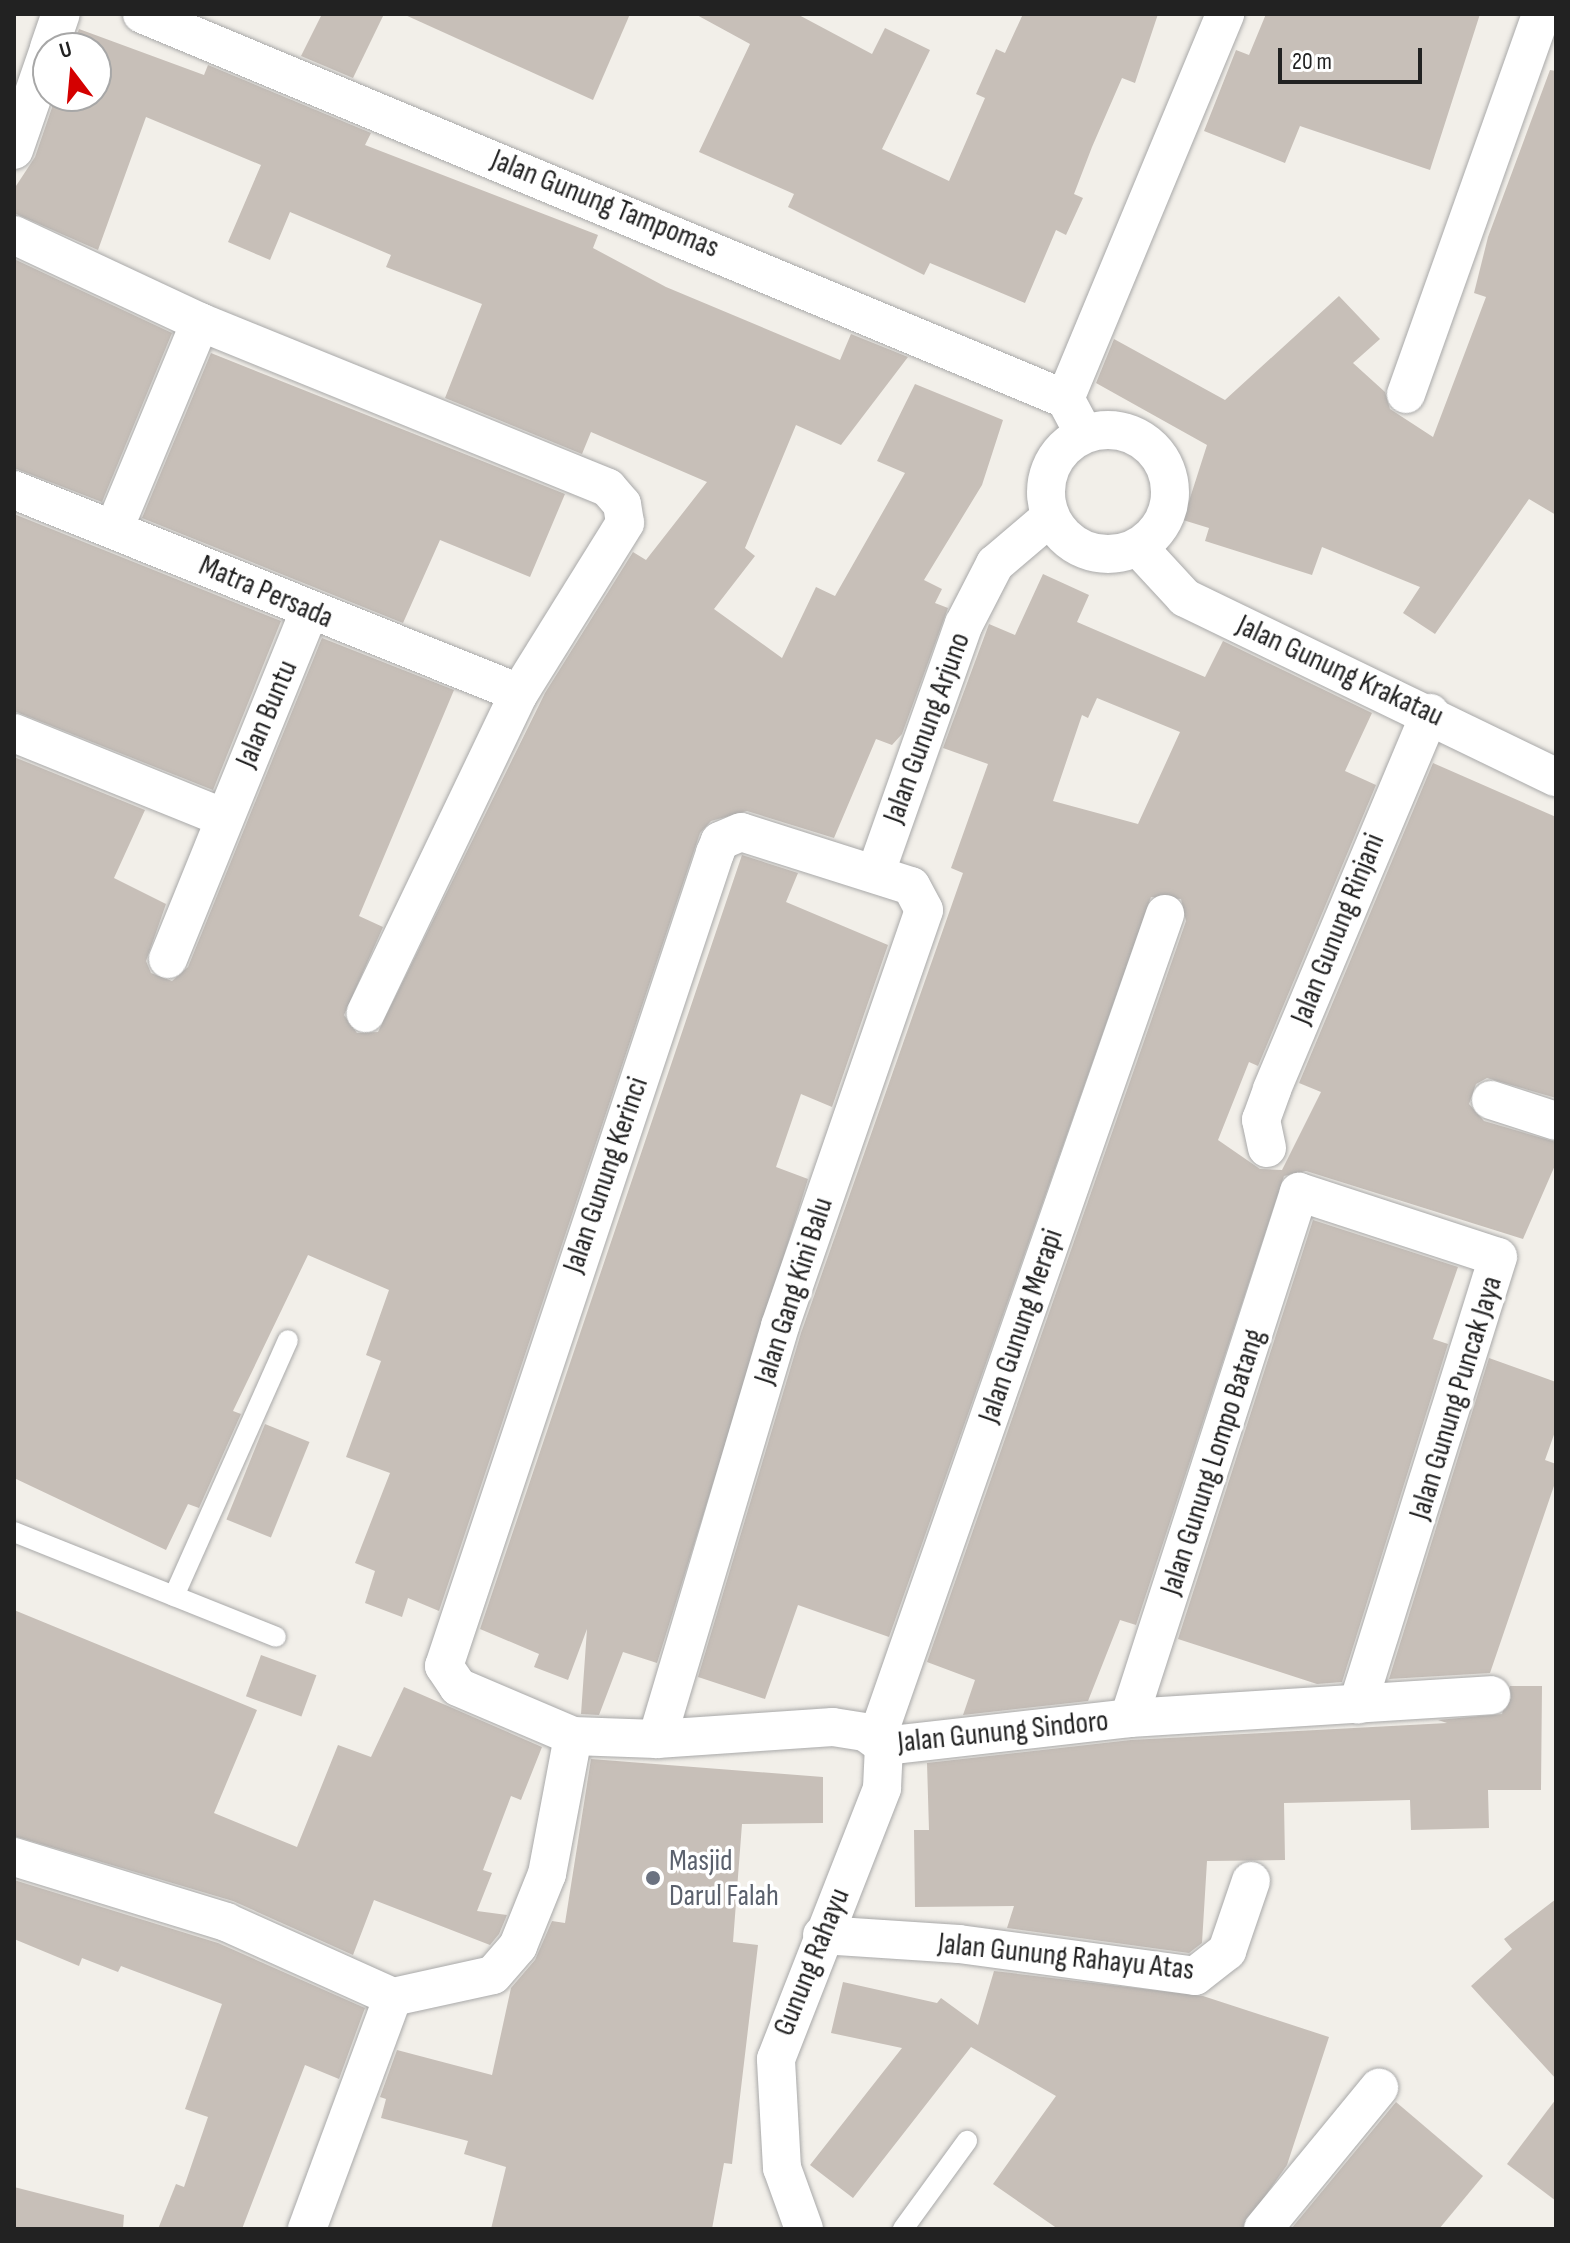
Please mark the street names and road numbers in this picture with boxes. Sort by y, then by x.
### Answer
street label: Jalan Gunung Tampomas [486,142,724,266]
street label: Matra Persada [194,548,338,636]
street label: Jalan Gunung Krakatau [1231,607,1449,735]
street label: Jalan Gunung Arjuno [876,628,978,828]
street label: Jalan Buntu [228,655,306,773]
street label: Jalan Gunung Rinjani [1283,828,1393,1030]
street label: Jalan Gunung Kerinci [556,1072,656,1278]
street label: Jalan Gang Kini Balu [747,1193,841,1389]
street label: Jalan Gunung Merapi [971,1224,1071,1428]
street label: Jalan Gunung Puncak Jaya [1402,1272,1510,1524]
street label: Jalan Gunung Lompo Batang [1153,1325,1273,1599]
street label: Jalan Gunung Sindoro [896,1703,1110,1761]
street label: Gunung Rahayu [766,1883,858,2041]
street label: Jalan Gunung Rahayu Atas [936,1926,1196,1988]

